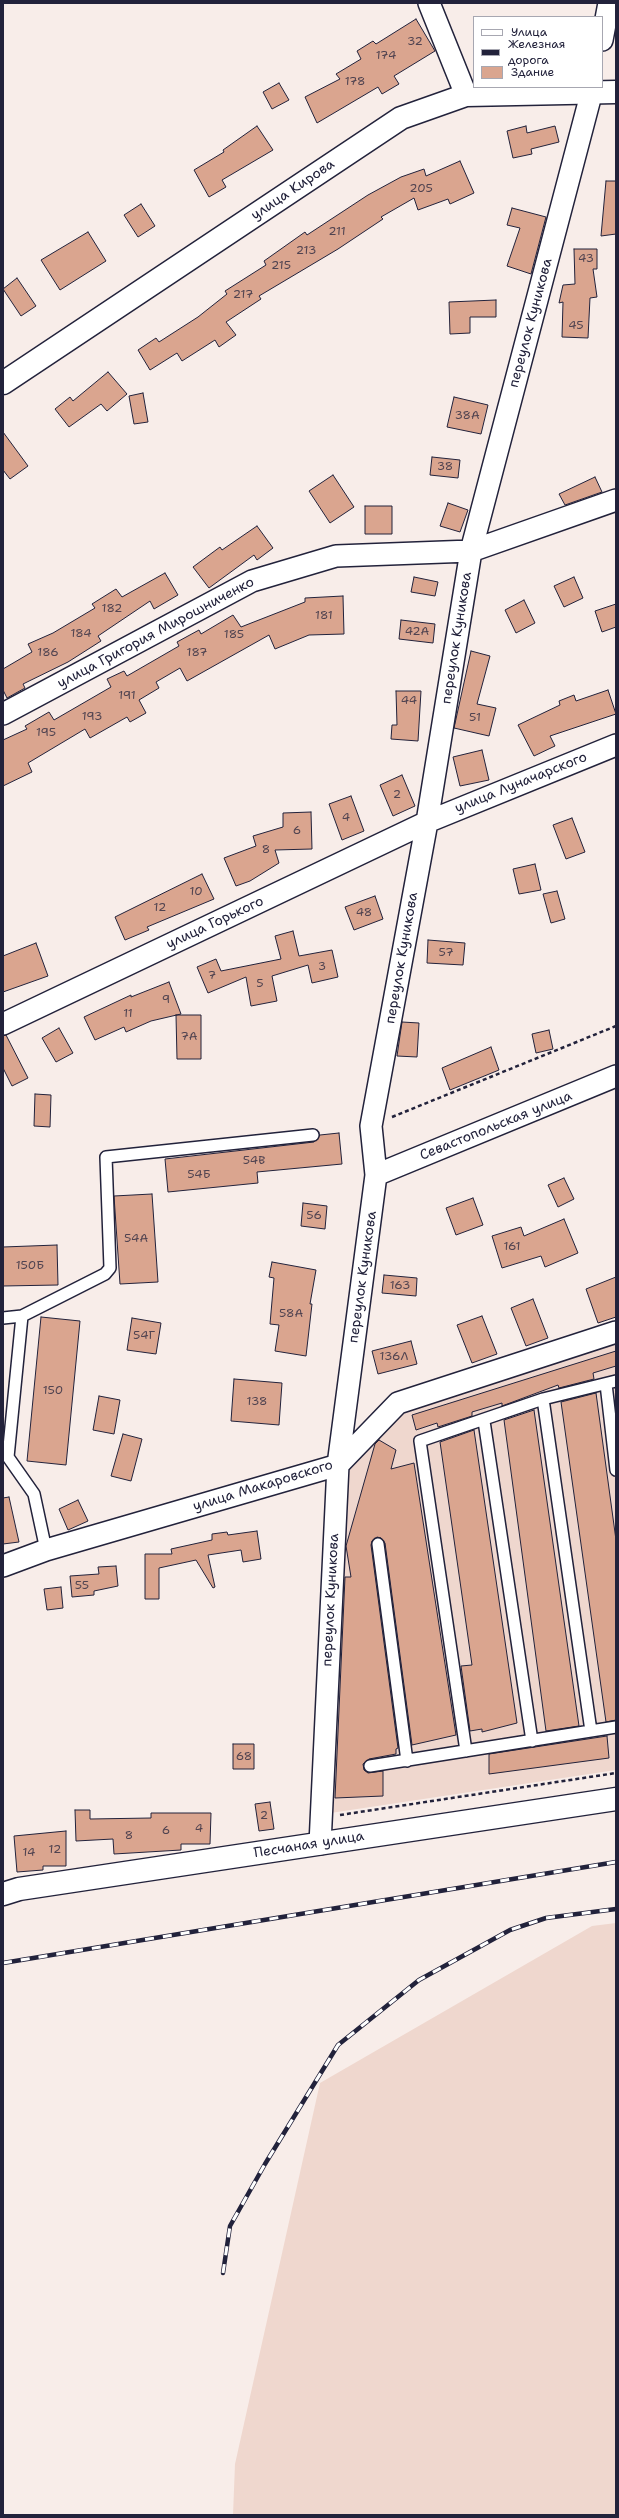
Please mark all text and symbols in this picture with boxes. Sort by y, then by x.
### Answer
legend [473,16,603,88]
text: Улица [511,24,547,40]
house number: 32 [407,35,423,49]
text: Железная дорога [508,36,565,68]
house number: 174 [376,49,396,63]
text: Здание [511,64,554,80]
house number: 178 [345,75,365,89]
street label: улица Кирова [248,156,338,224]
house number: 205 [409,182,433,196]
house number: 211 [328,225,346,239]
house number: 213 [296,244,316,258]
house number: 43 [578,252,594,266]
street label: переулок Куникова [506,256,556,390]
house number: 215 [271,259,291,273]
house number: 217 [233,288,253,302]
house number: 45 [568,319,584,333]
house number: 38А [454,409,480,423]
house number: 38 [437,460,453,474]
street label: переулок Куникова [438,571,476,705]
street label: улица Григория Мирошниченко [55,574,257,692]
house number: 182 [102,602,122,616]
house number: 181 [315,609,333,623]
house number: 42А [405,625,429,639]
house number: 184 [70,627,92,641]
house number: 185 [224,628,244,642]
house number: 186 [37,646,59,660]
house number: 187 [187,646,207,660]
house number: 191 [118,689,136,703]
house number: 44 [401,694,417,708]
house number: 193 [82,710,102,724]
house number: 51 [469,711,481,725]
house number: 195 [36,726,56,740]
street label: улица Луначарского [452,749,590,817]
house number: 2 [393,788,401,802]
house number: 4 [342,811,350,825]
house number: 6 [293,824,301,838]
house number: 8 [262,843,270,857]
house number: 10 [189,885,203,899]
street label: переулок Куникова [382,891,422,1025]
street label: улица Горького [164,893,266,953]
house number: 12 [154,901,166,915]
house number: 48 [356,906,372,920]
house number: 57 [438,946,454,960]
house number: 3 [318,960,326,974]
house number: 7 [208,969,216,983]
house number: 5 [256,977,264,991]
house number: 9 [162,993,170,1007]
house number: 11 [123,1007,133,1021]
house number: 7А [180,1030,198,1044]
street label: Севастопольская улица [417,1088,575,1164]
house number: 54В [243,1154,265,1168]
house number: 54Б [187,1168,211,1182]
house number: 56 [306,1209,322,1223]
street label: переулок Куникова [345,1210,381,1344]
house number: 54А [124,1232,148,1246]
house number: 161 [503,1240,521,1254]
house number: 150Б [16,1259,44,1273]
house number: 163 [390,1279,410,1293]
house number: 58А [279,1307,303,1321]
house number: 54Г [133,1329,155,1343]
house number: 136Л [380,1350,408,1364]
house number: 150 [43,1384,63,1398]
house number: 138 [247,1395,267,1409]
street label: улица Макаровского [191,1457,335,1515]
street label: переулок Куникова [319,1533,343,1667]
house number: 55 [75,1579,89,1593]
house number: 68 [236,1750,252,1764]
house number: 2 [260,1809,268,1823]
house number: 4 [195,1822,203,1836]
house number: 6 [162,1824,170,1838]
street label: Песчаная улица [253,1828,365,1862]
house number: 8 [125,1829,133,1843]
house number: 12 [49,1843,61,1857]
house number: 14 [23,1846,35,1860]

